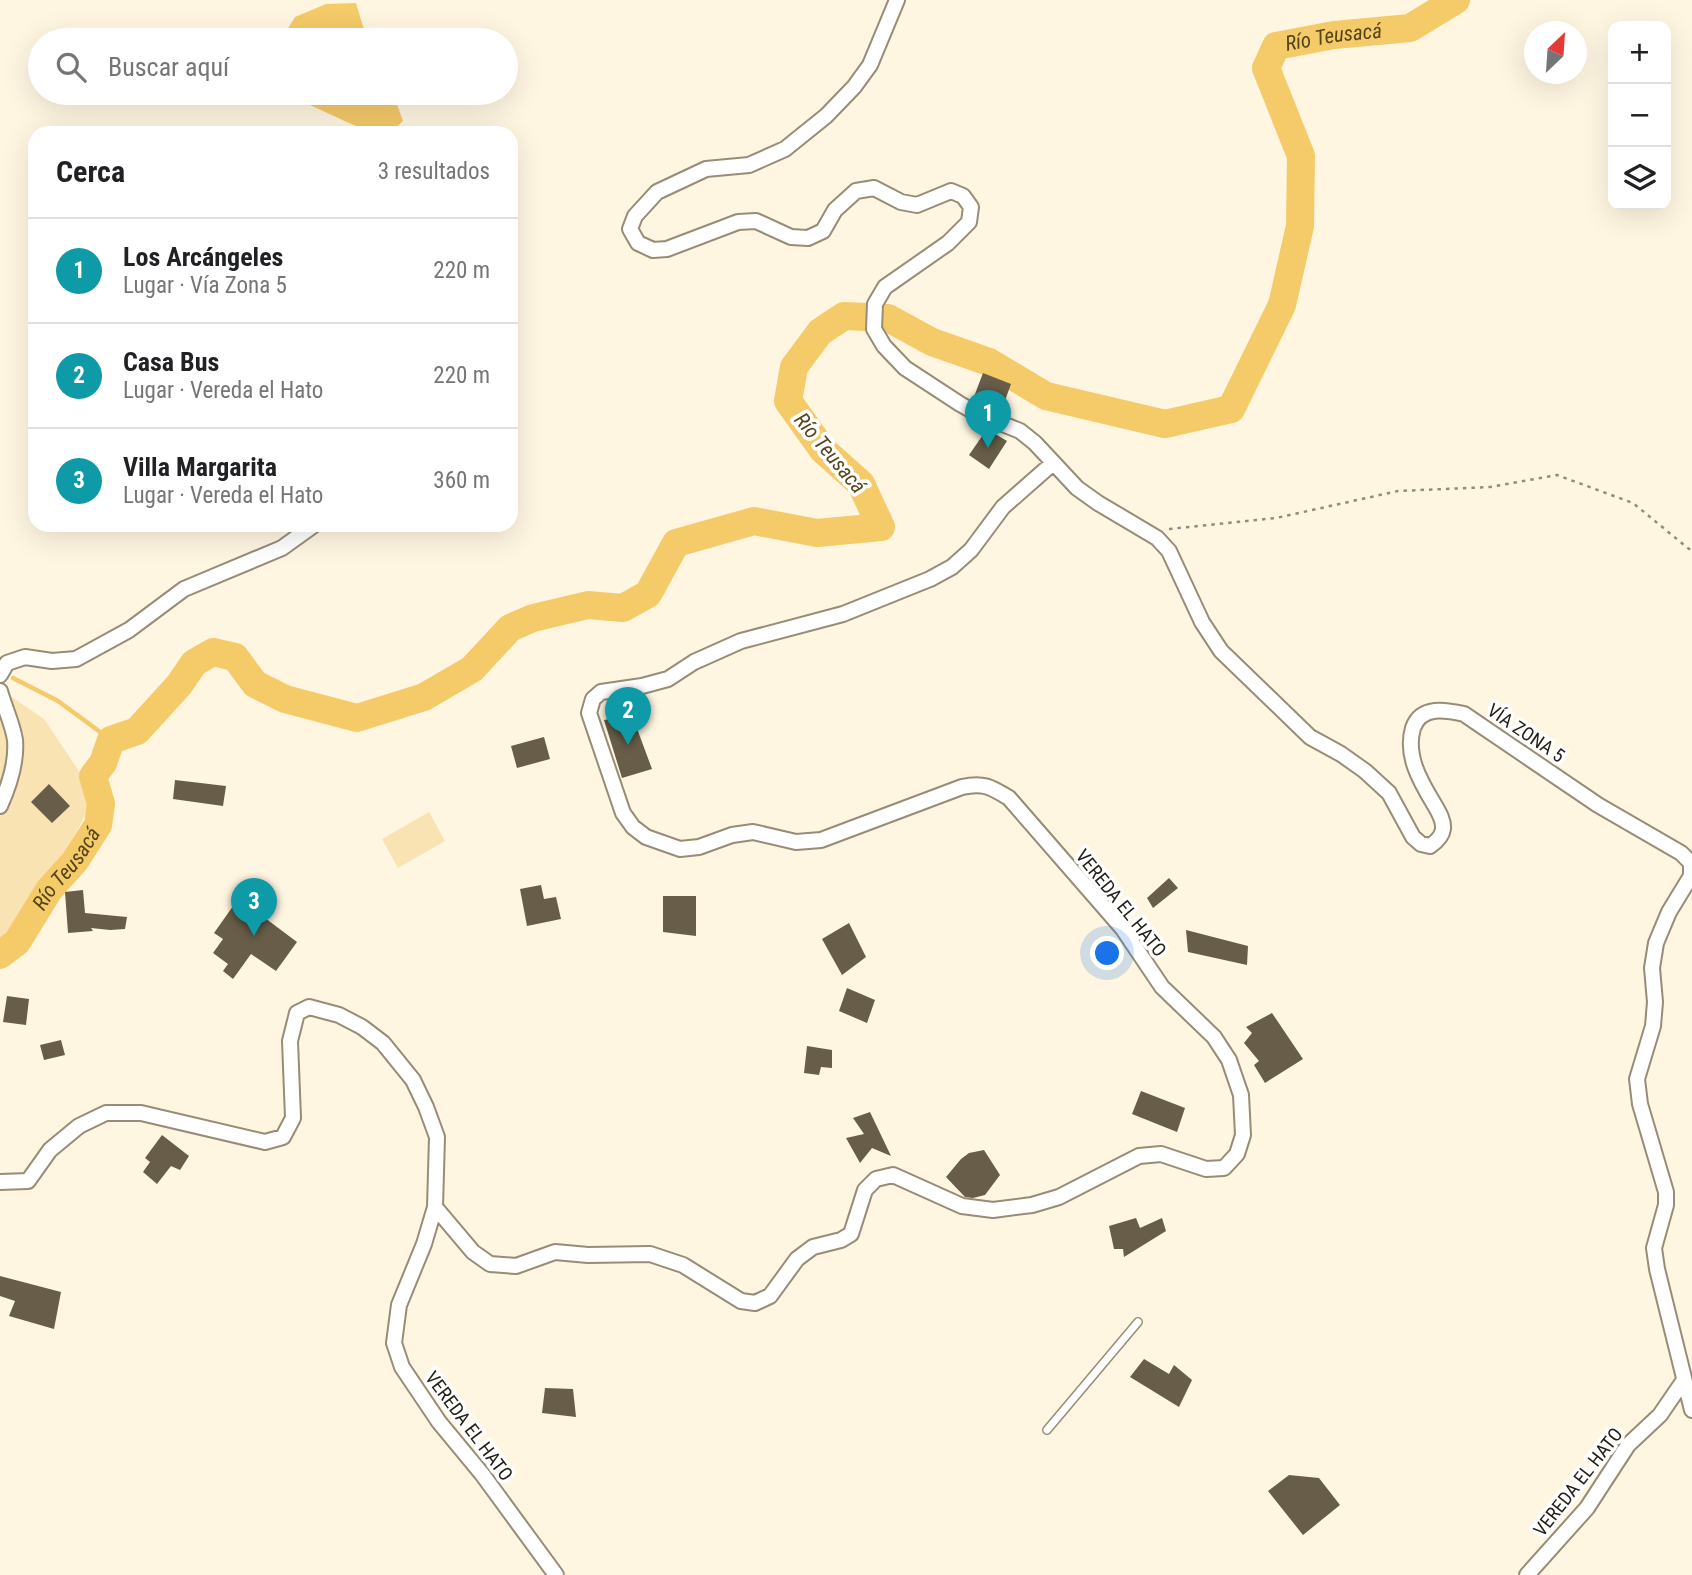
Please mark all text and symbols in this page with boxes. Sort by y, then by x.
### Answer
water label: Río Teusacá [1283,19,1383,56]
north arrow [1524,21,1587,84]
map controls [1608,21,1671,210]
button: + [1608,21,1671,84]
search box [28,28,518,105]
icon: search [52,48,90,86]
text: Buscar aquí [108,52,229,82]
button: − [1608,84,1671,147]
button: layers [1608,147,1671,210]
text: Cerca [56,154,125,189]
text: 3 resultados [378,158,490,185]
text: Los Arcángeles [123,242,283,272]
text: 1 [73,257,85,284]
text: 220 m [433,257,490,284]
text: Lugar · Vía Zona 5 [123,272,287,299]
text: Casa Bus [123,347,219,377]
text: 2 [73,362,85,389]
text: 220 m [433,362,490,389]
text: Lugar · Vereda el Hato [123,377,323,404]
pin: 1 [965,390,1011,448]
water label: Río Teusacá [790,408,871,498]
text: Villa Margarita [123,452,277,482]
text: 3 [73,467,85,494]
text: 360 m [433,467,490,494]
text: Lugar · Vereda el Hato [123,482,323,509]
pin: 2 [605,687,651,745]
street label: VÍA ZONA 5 [1483,699,1569,767]
water label: Río Teusacá [28,823,105,914]
street label: VEREDA EL HATO [1071,845,1171,961]
pin: 3 [231,878,277,936]
your location [1090,936,1124,970]
street label: VEREDA EL HATO [420,1367,518,1485]
street label: VEREDA EL HATO [1529,1423,1627,1541]

